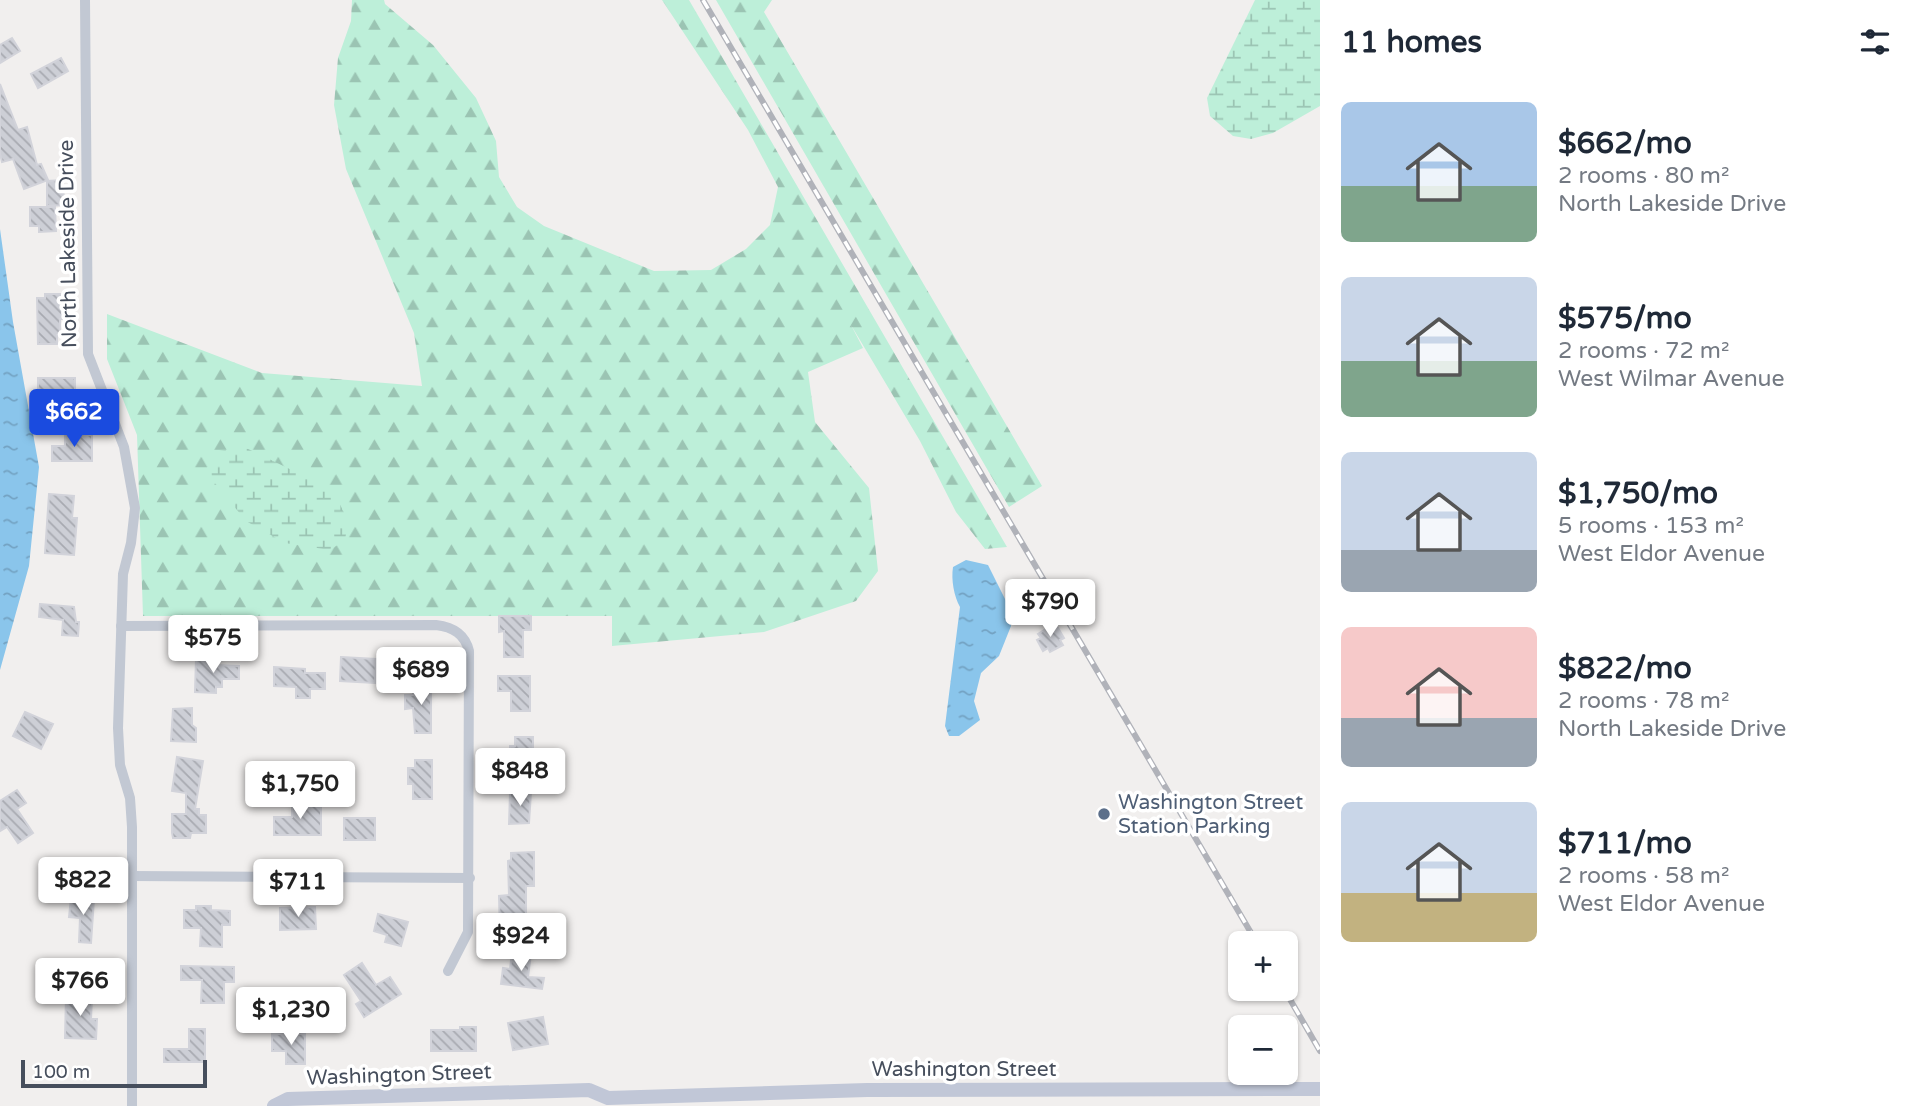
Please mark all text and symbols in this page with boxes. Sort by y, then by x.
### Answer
icon: filters [1856,23,1894,61]
text: 11 homes [1341,24,1482,61]
text: $662/mo [1558,125,1692,162]
icon: home [1397,130,1481,214]
street label: North Lakeside Drive [54,140,82,348]
text: 2 rooms · 80 m² [1558,162,1729,190]
text: North Lakeside Drive [1558,190,1786,218]
text: $575/mo [1558,300,1692,337]
icon: home [1397,305,1481,389]
text: 2 rooms · 72 m² [1558,337,1729,365]
text: West Wilmar Avenue [1558,365,1785,393]
pin: $662 [33,390,115,449]
text: $662 [45,398,103,426]
text: $1,750/mo [1558,475,1718,512]
icon: home [1397,480,1481,564]
text: 5 rooms · 153 m² [1558,512,1744,540]
text: West Eldor Avenue [1558,540,1765,568]
pin: $790 [1009,580,1091,639]
text: $790 [1021,588,1079,616]
pin: $575 [172,616,254,675]
text: $575 [184,624,242,652]
pin: $689 [380,648,462,707]
text: $822/mo [1558,650,1692,687]
icon: home [1397,655,1481,739]
text: $689 [392,656,450,684]
text: 2 rooms · 78 m² [1558,687,1729,715]
text: North Lakeside Drive [1558,715,1786,743]
pin: $848 [479,748,561,808]
text: $848 [491,757,549,785]
pin: $1,750 [243,762,357,821]
text: $1,750 [261,770,339,798]
place label: Washington Street Station Parking [1118,790,1303,839]
marker: Washington Street Station Parking [1096,806,1112,822]
text: $711/mo [1558,825,1692,862]
icon: home [1397,830,1481,914]
pin: $822 [42,858,124,917]
pin: $711 [257,860,339,919]
text: 2 rooms · 58 m² [1558,862,1729,890]
text: $822 [54,866,112,894]
text: $711 [269,868,327,896]
text: West Eldor Avenue [1558,890,1765,918]
pin: $924 [480,914,562,973]
text: $924 [492,922,550,950]
map controls [1228,931,1298,1085]
button: + [1228,931,1298,1001]
pin: $766 [39,958,121,1018]
text: $766 [51,967,109,995]
pin: $1,230 [234,988,348,1047]
text: $1,230 [252,996,330,1024]
button: − [1228,1015,1298,1085]
scale bar [21,1057,206,1089]
street label: Washington Street [871,1057,1057,1082]
street label: Washington Street [306,1059,492,1091]
text: 100 m [32,1061,90,1083]

